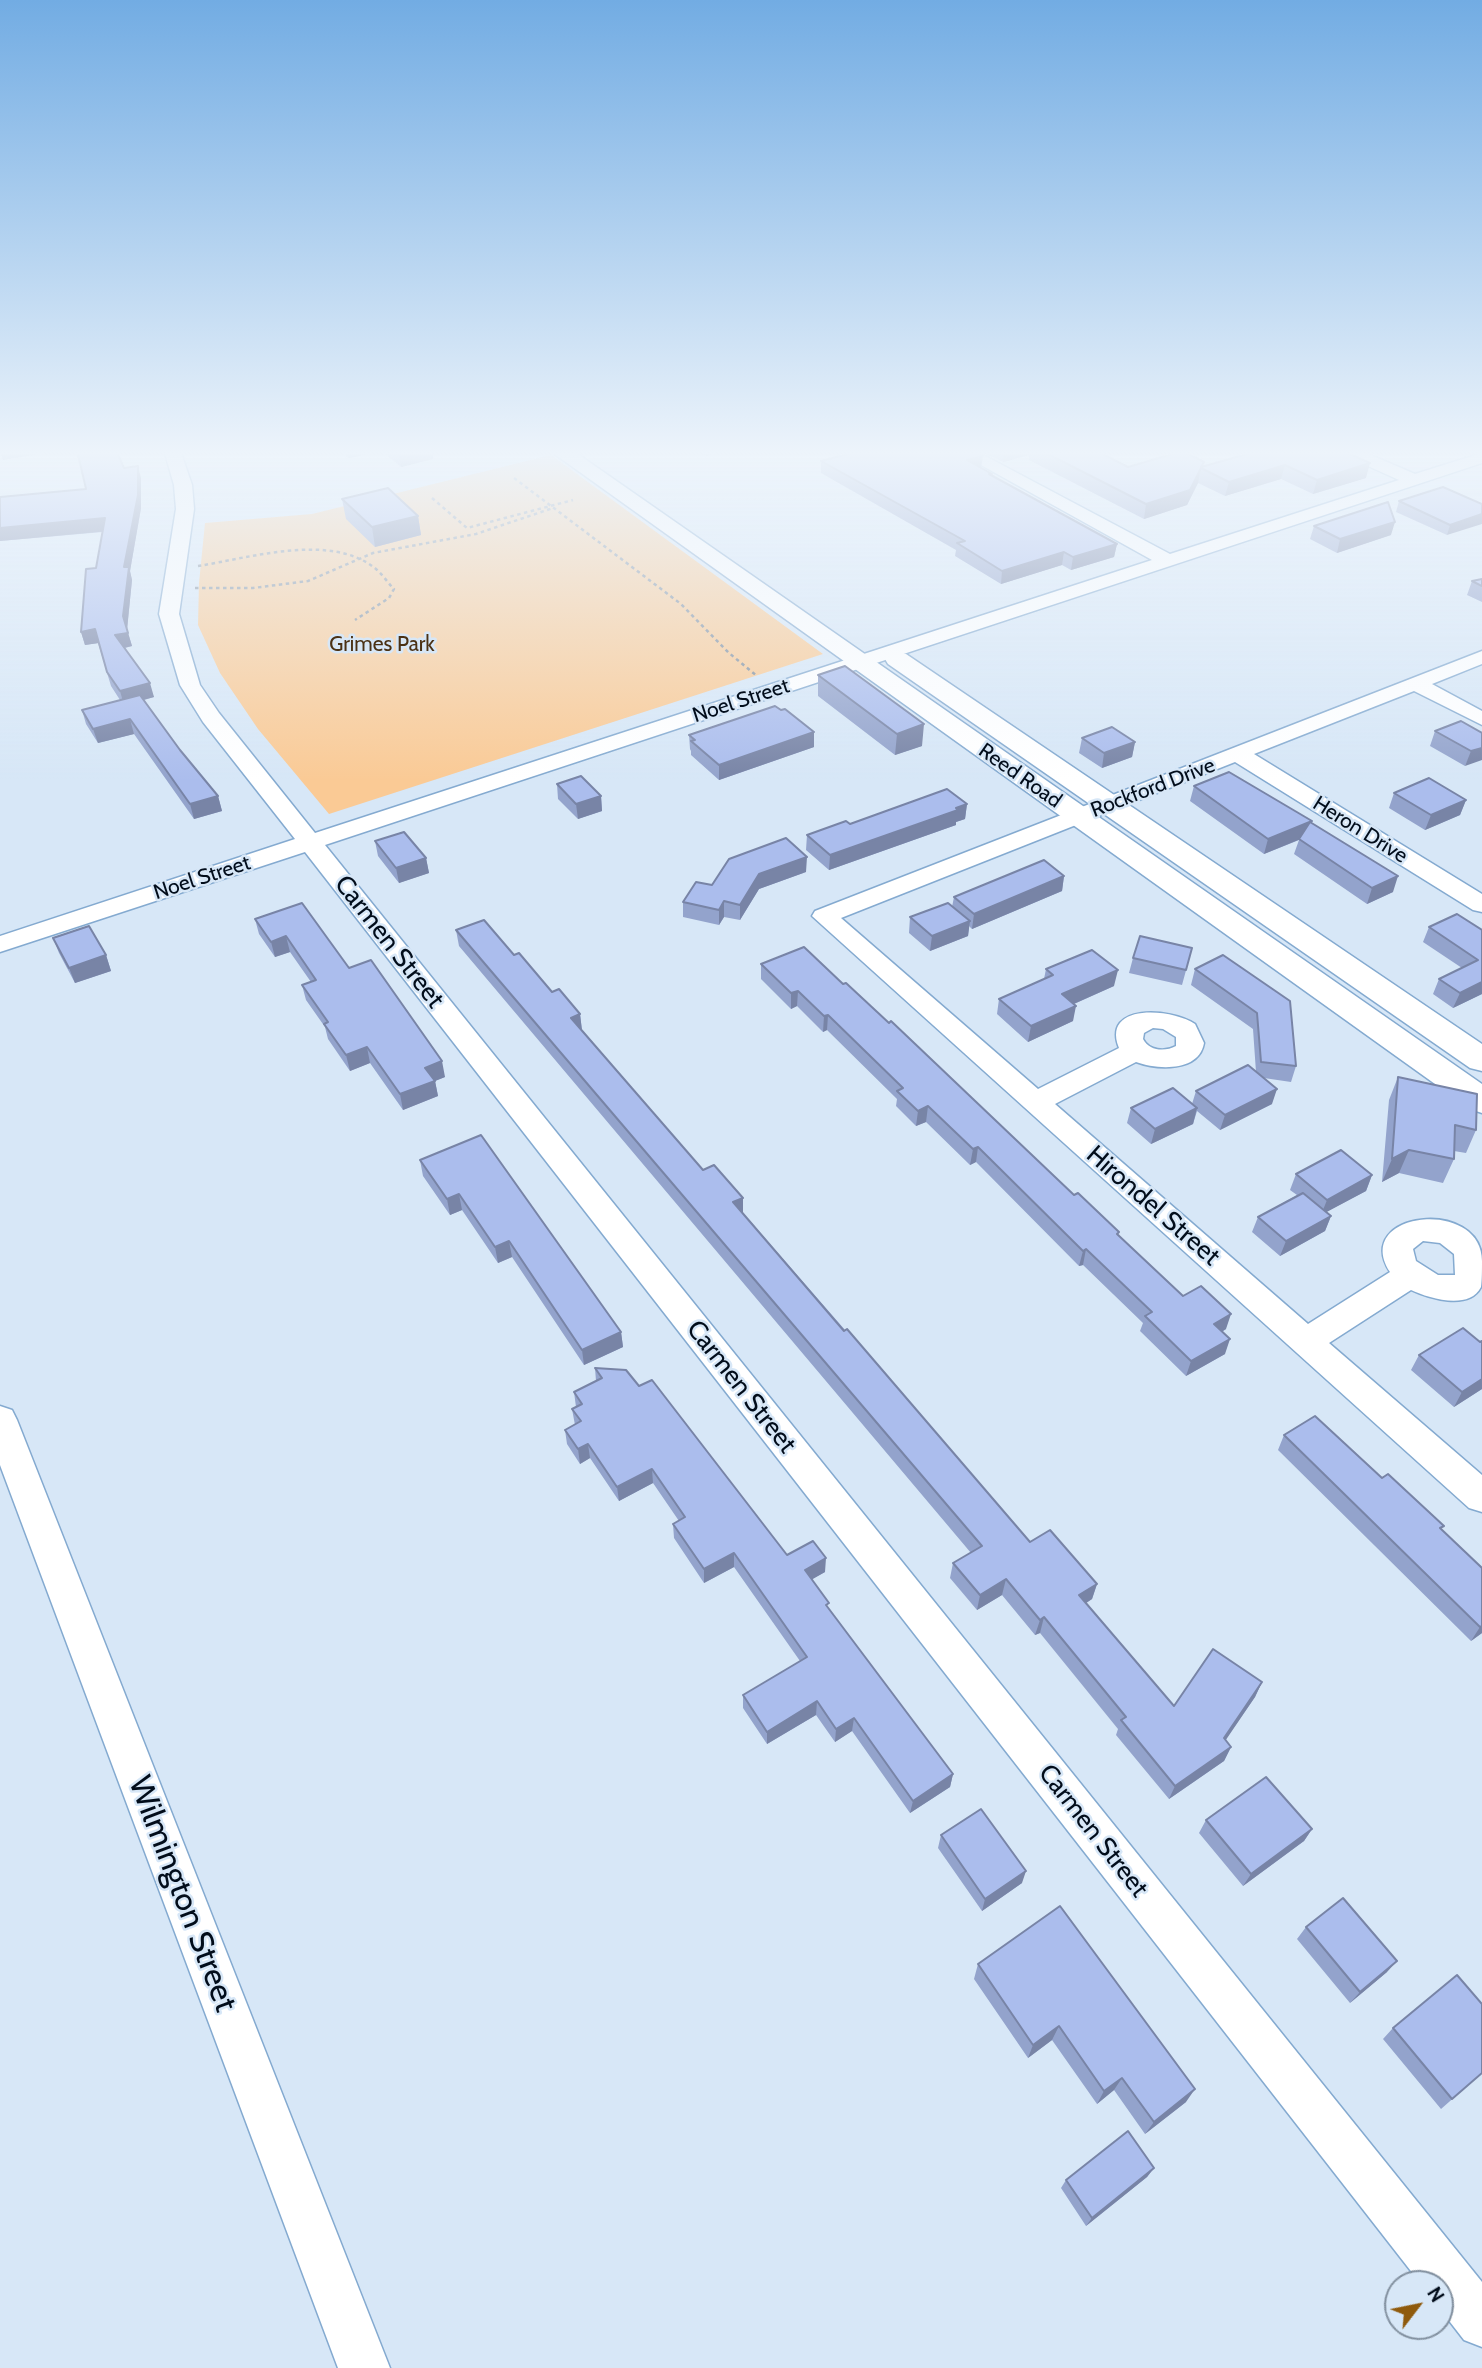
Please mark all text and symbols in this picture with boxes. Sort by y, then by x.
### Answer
park label: Grimes Park [329,632,435,658]
street label: Noel Street [689,673,793,729]
street label: Reed Road [974,738,1066,814]
street label: Rockford Drive [1087,753,1219,823]
street label: Heron Drive [1308,791,1412,869]
street label: Noel Street [150,850,254,906]
street label: Carmen Street [327,869,451,1015]
street label: Hirondel Street [1080,1139,1226,1273]
street label: Carmen Street [679,1314,803,1460]
street label: Carmen Street [1031,1758,1155,1904]
street label: Wilmington Street [120,1771,244,2017]
north arrow [1384,2270,1454,2340]
text: N [1422,2283,1449,2306]

